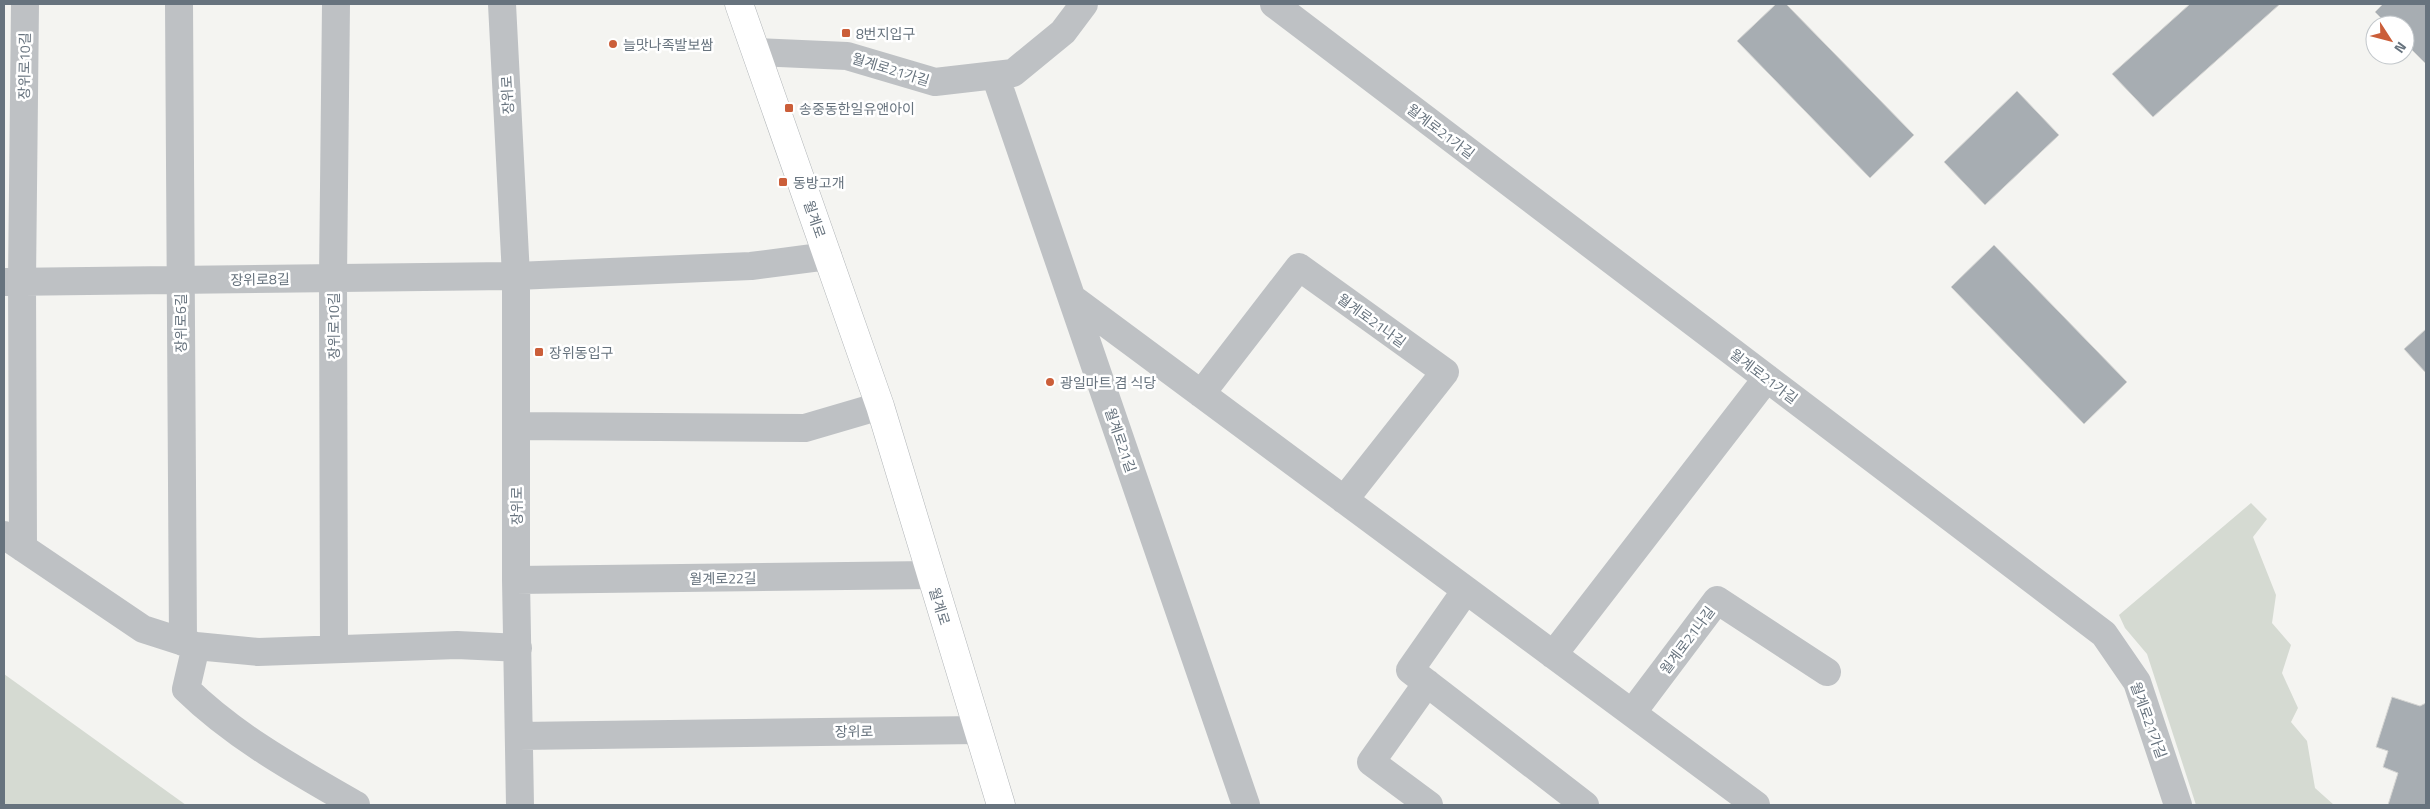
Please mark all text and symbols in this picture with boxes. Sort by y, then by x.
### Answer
north arrow [2365,15,2415,65]
place label: 8번지입구 [856,23,915,44]
marker: 8번지입구 [840,27,852,39]
street label: 장위로10길 [13,32,35,100]
place label: 늘맛나족발보쌈 [623,34,713,55]
marker: 늘맛나족발보쌈 [607,38,619,50]
text: N [2390,38,2412,58]
street label: 월계로21가길 [850,47,932,91]
street label: 장위로 [495,75,518,115]
place label: 송중동한일유앤아이 [799,98,915,119]
street label: 월계로21가길 [1403,99,1479,163]
marker: 송중동한일유앤아이 [783,102,795,114]
place label: 동방고개 [793,172,845,193]
marker: 동방고개 [777,176,789,188]
street label: 월계로 [799,197,831,241]
street label: 장위로8길 [230,268,290,290]
street label: 월계로21나길 [1333,288,1411,352]
street label: 장위로10길 [323,292,344,360]
street label: 장위로6길 [170,293,191,353]
place label: 장위동입구 [549,342,614,363]
street label: 월계로21가길 [1726,344,1802,408]
marker: 장위동입구 [533,346,545,358]
place label: 광일마트 겸 식당 [1060,372,1156,393]
marker: 광일마트 겸 식당 [1044,376,1056,388]
street label: 월계로21길 [1100,405,1142,475]
street label: 장위로 [506,487,527,525]
street label: 월계로22길 [689,567,757,589]
street label: 월계로 [924,584,956,628]
street label: 월계로21나길 [1655,602,1719,678]
street label: 월계로21가길 [2125,679,2173,761]
street label: 장위로 [834,720,874,742]

